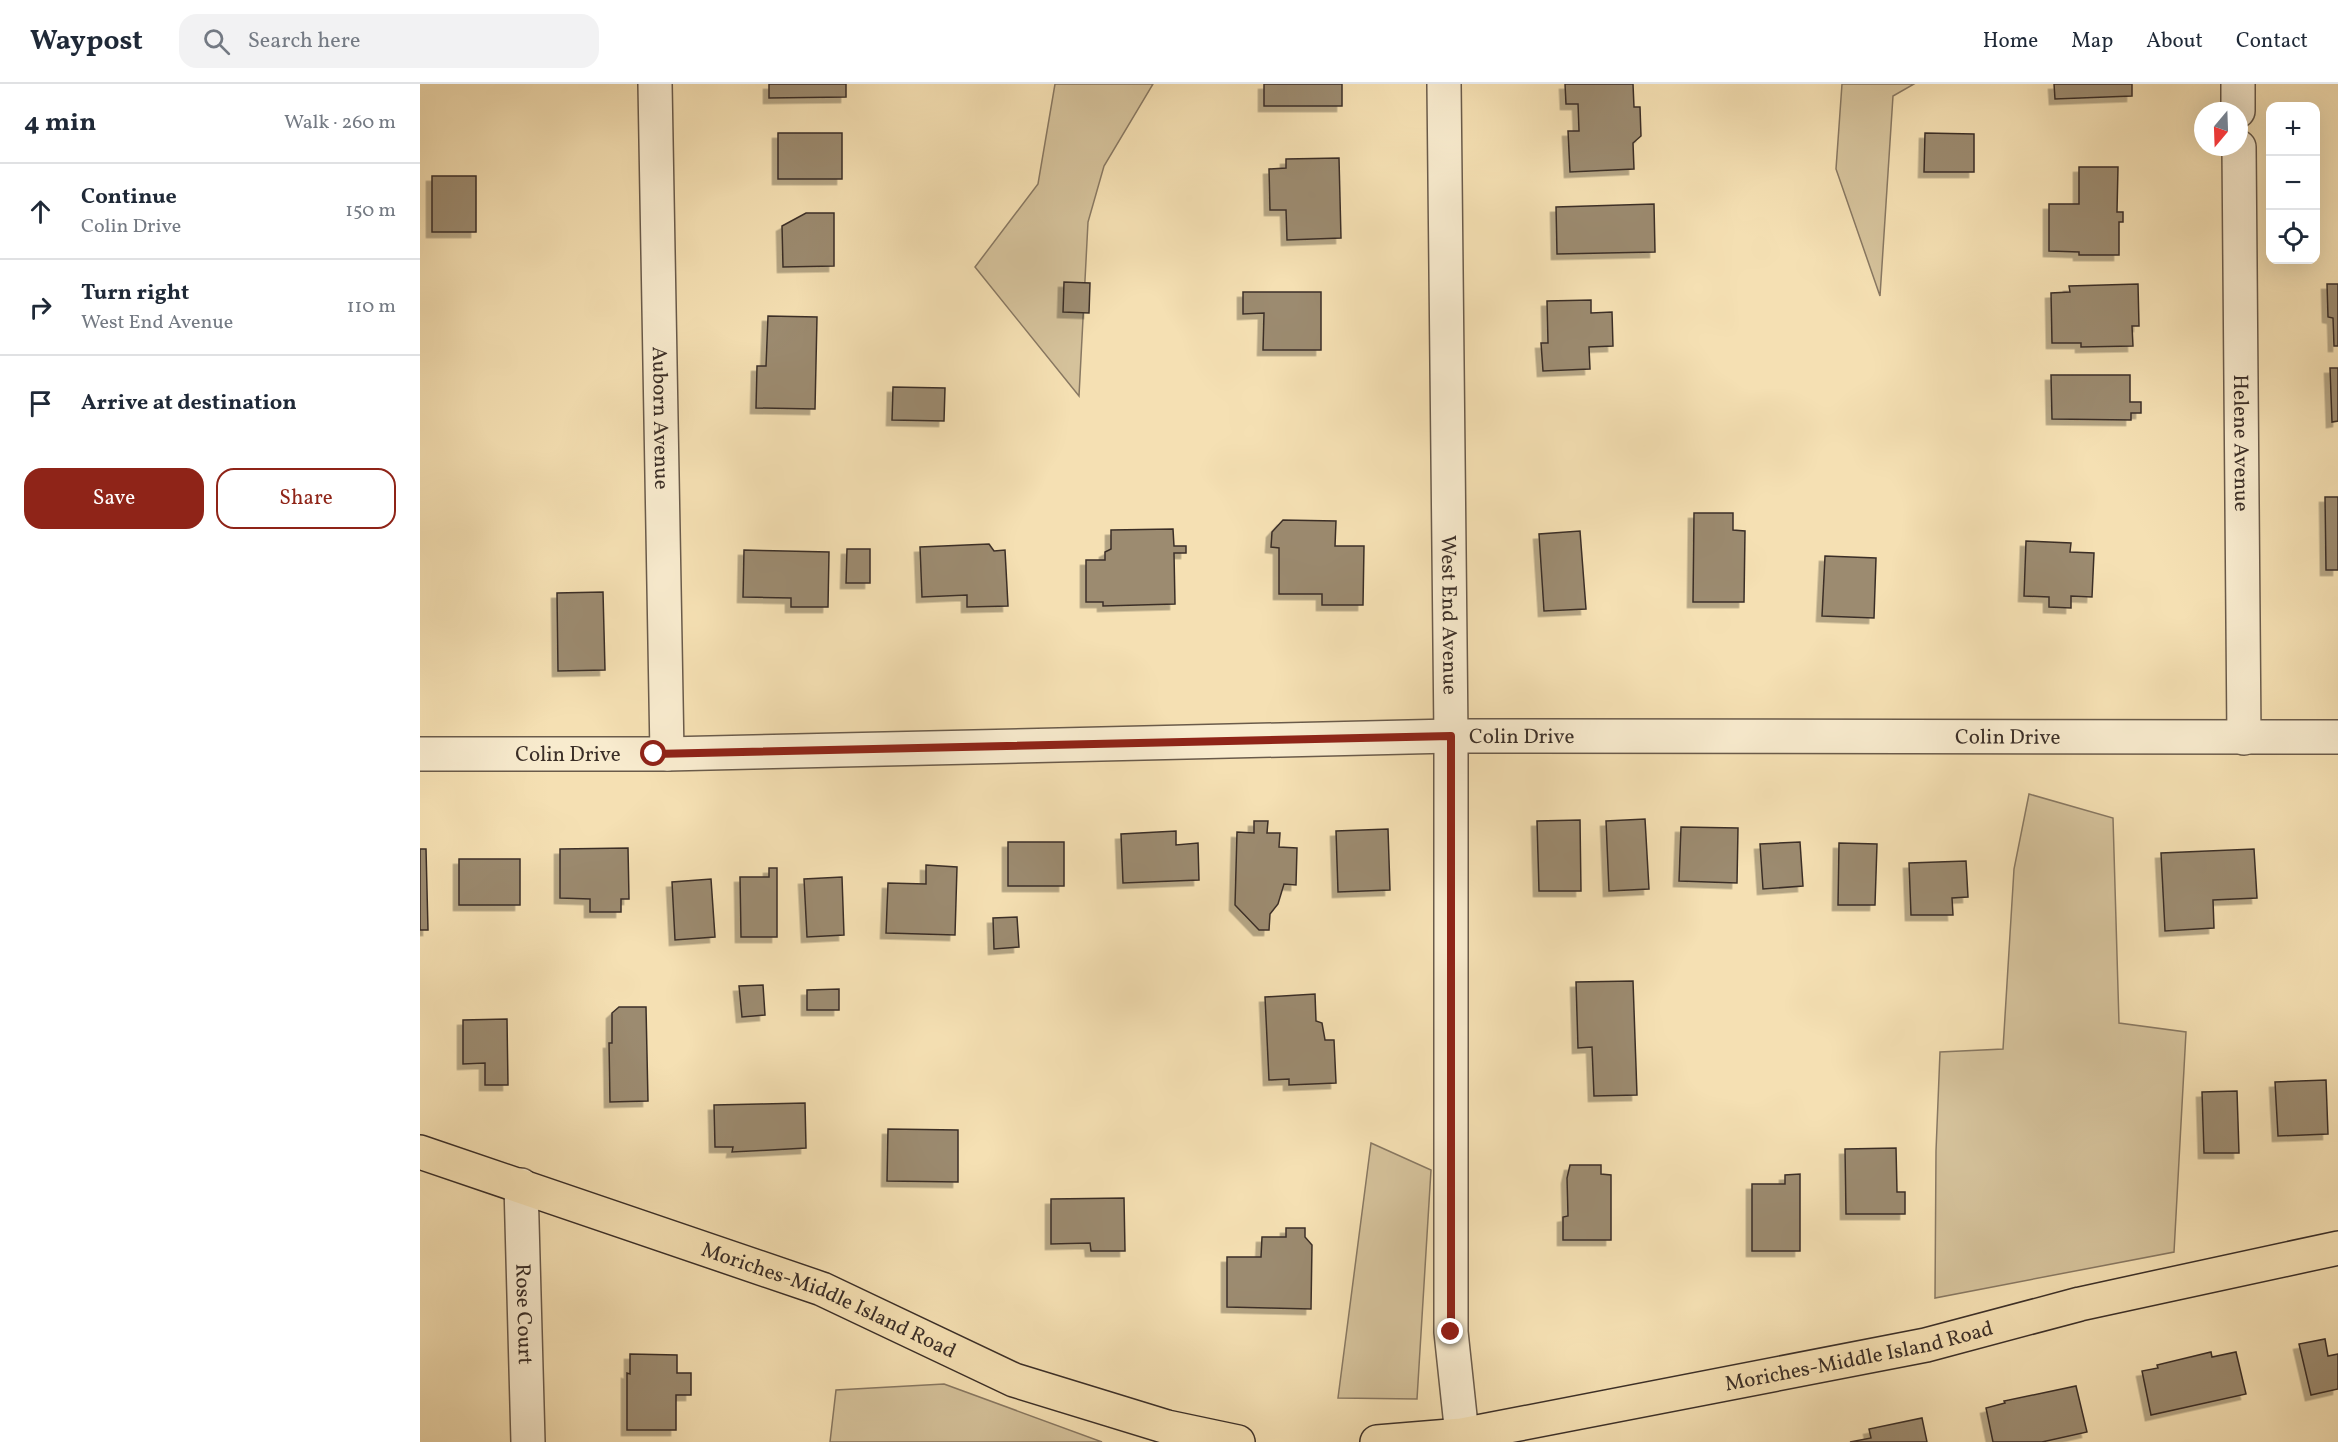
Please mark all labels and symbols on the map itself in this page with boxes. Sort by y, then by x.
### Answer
north arrow [2194,102,2248,156]
street label: Auborn Avenue [644,346,675,490]
street label: Helene Avenue [2225,374,2255,512]
street label: West End Avenue [1433,535,1464,695]
street label: Colin Drive [1469,723,1575,752]
street label: Colin Drive [1955,724,2061,753]
route start [640,740,666,766]
street label: Colin Drive [515,741,621,770]
street label: Moriches-Middle Island Road [697,1236,960,1366]
street label: Rose Court [507,1263,539,1365]
street label: Moriches-Middle Island Road [1723,1315,1997,1400]
route end [1437,1318,1463,1344]

